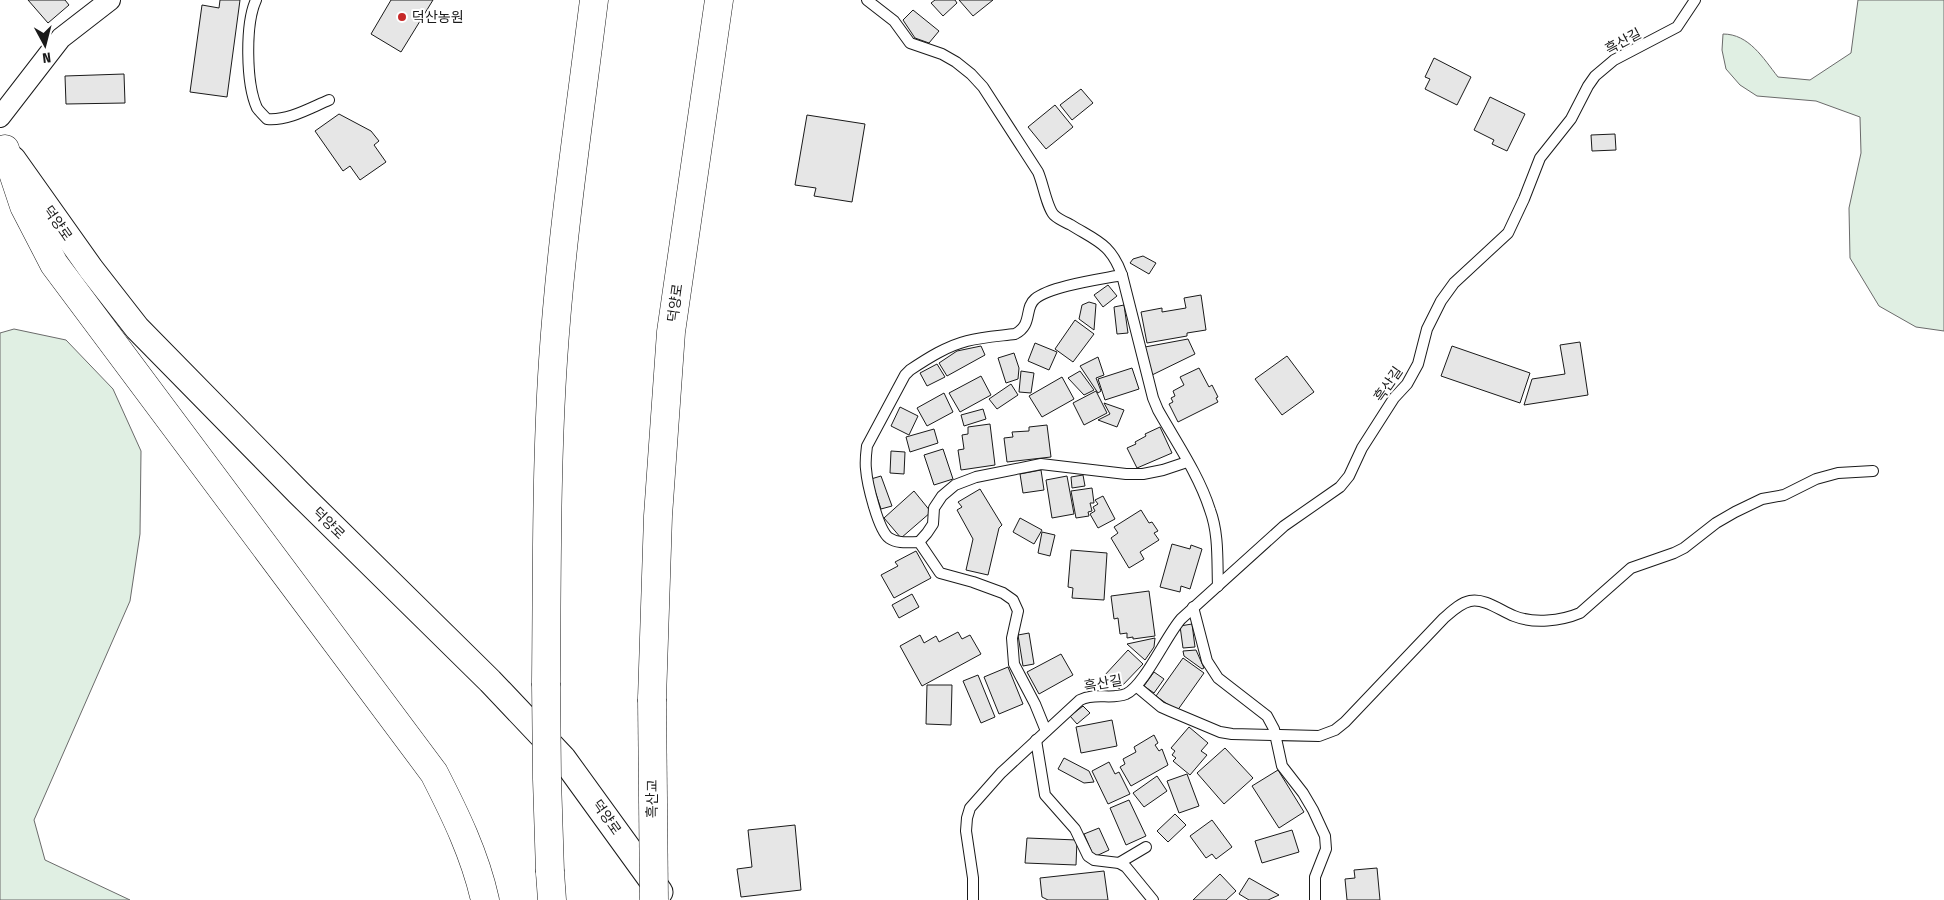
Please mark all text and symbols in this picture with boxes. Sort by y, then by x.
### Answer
place label: 덕산농원 [412,9,464,26]
marker: 덕산농원 [396,11,408,23]
north arrow [20,20,70,70]
street label: 흑산길 [1602,25,1644,58]
text: N [41,48,52,66]
street label: 덕양로 [40,203,76,244]
street label: 덕양로 [664,283,687,323]
street label: 흑산길 [1370,364,1406,405]
street label: 덕양로 [309,504,348,543]
street label: 흑산길 [1083,672,1124,695]
street label: 흑산교 [644,780,661,818]
street label: 덕양로 [589,797,625,838]

